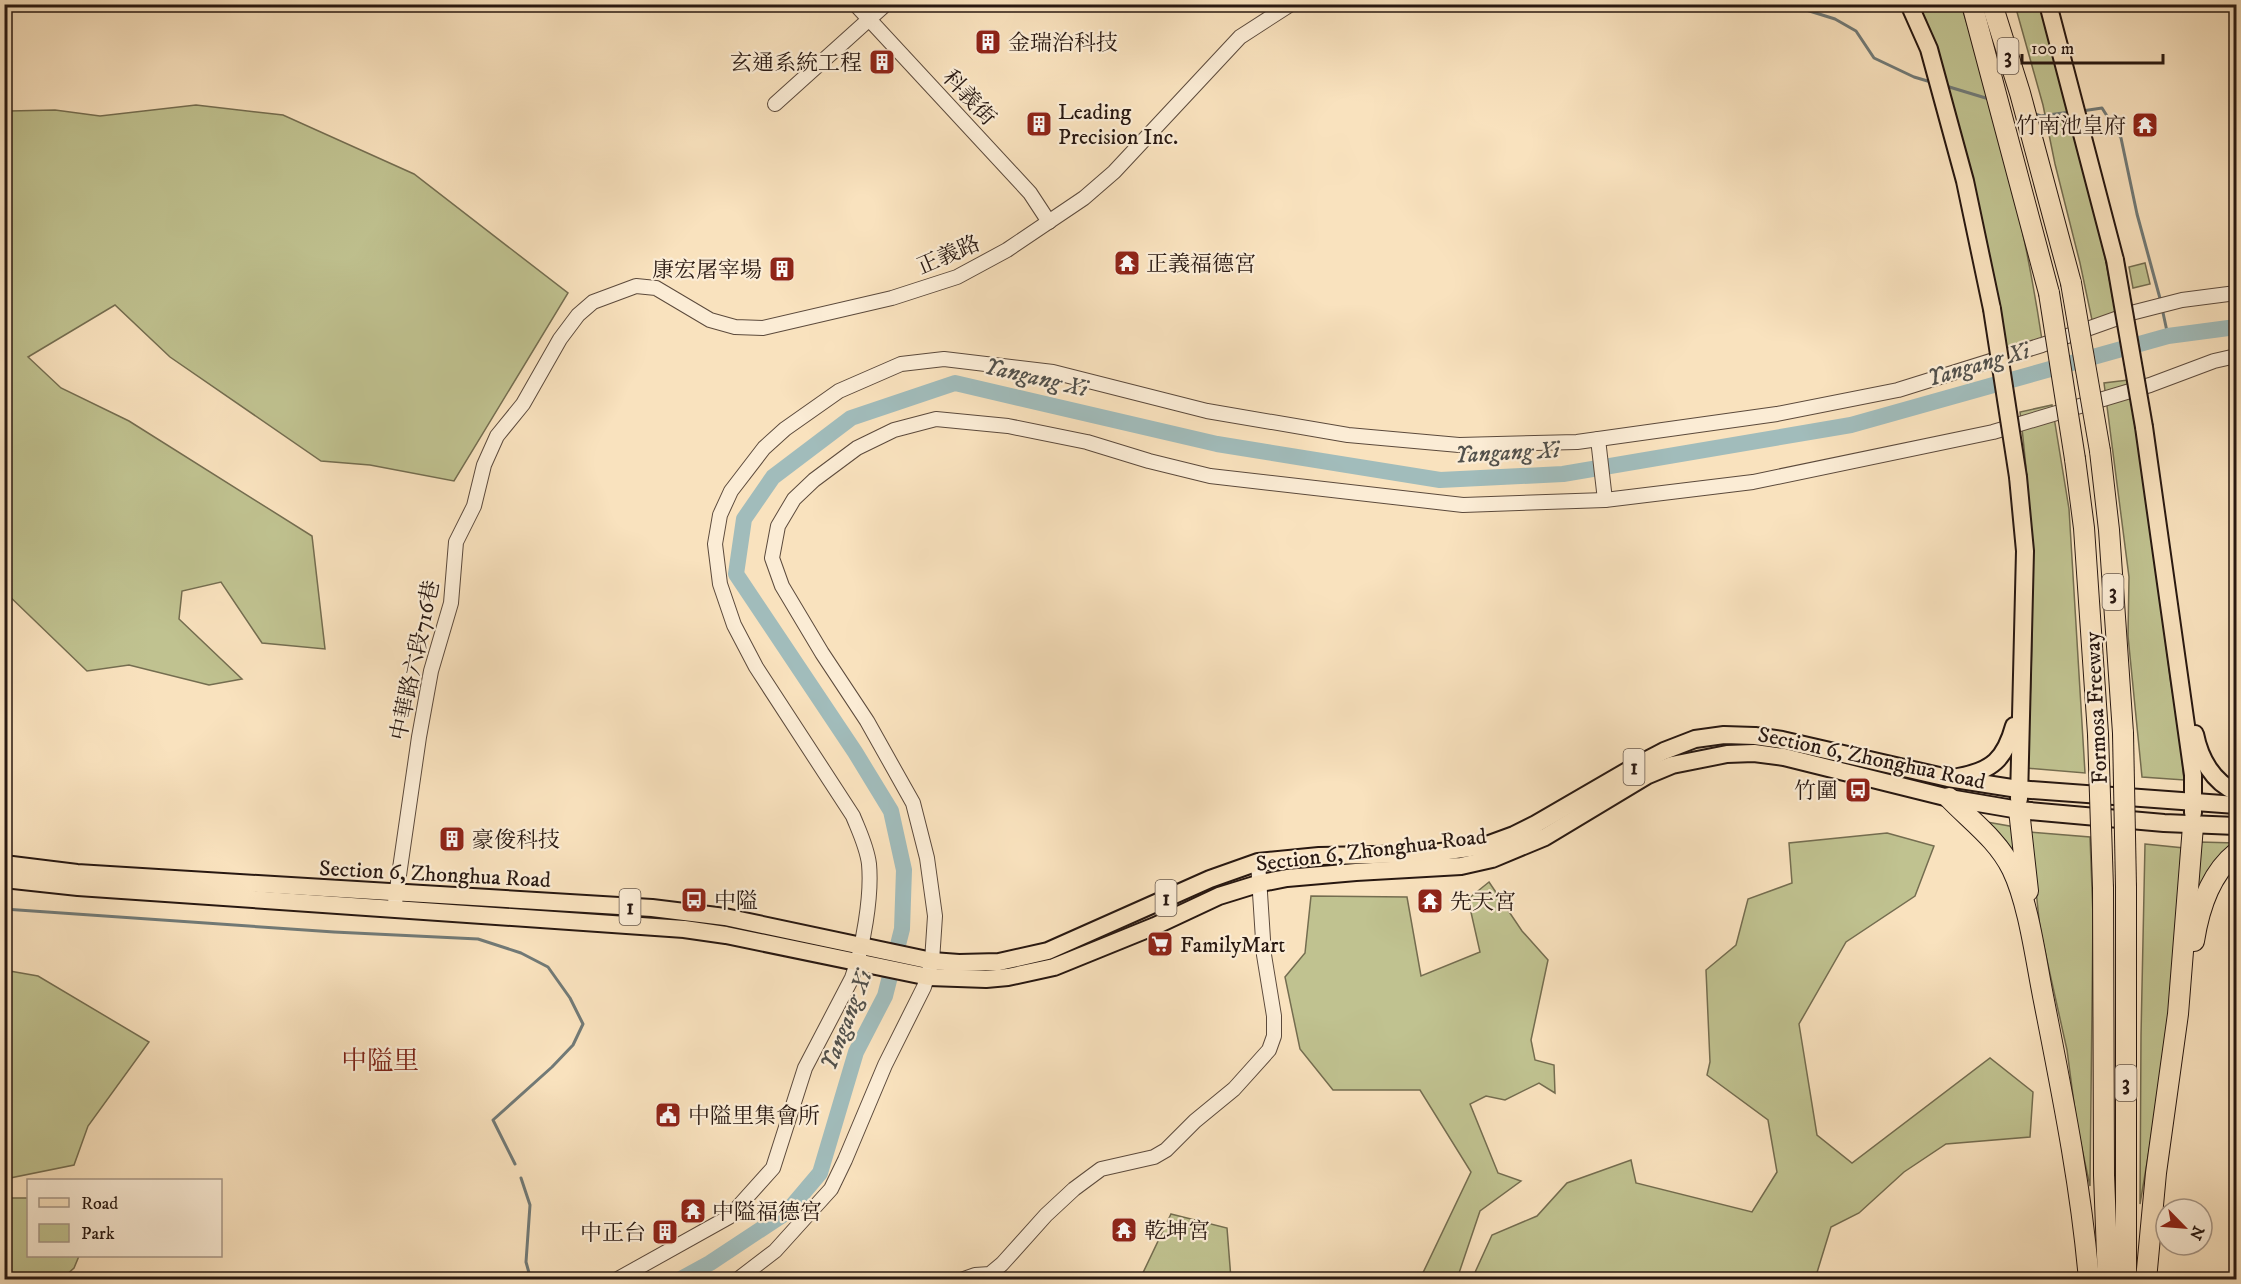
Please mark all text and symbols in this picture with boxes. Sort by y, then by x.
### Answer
building icon: 金瑞治科技 [973,27,1003,57]
scale bar [2022,27,2163,65]
place label: 金瑞治科技 [1008,30,1118,57]
road number: 3 [1998,38,2018,74]
text: 100 m [2031,38,2074,60]
building icon: 玄通系統工程 [867,47,897,77]
place label: 玄通系統工程 [730,50,862,77]
street label: 科義街 [937,65,1001,131]
place label: Leading Precision Inc. [1058,99,1178,151]
building icon: Leading Precision Inc. [1024,109,1054,139]
temple icon: 竹南池皇府 [2130,110,2160,140]
place label: 竹南池皇府 [2016,113,2126,140]
street label: 正義路 [913,230,984,281]
temple icon: 正義福德宮 [1112,248,1142,278]
place label: 正義福德宮 [1146,251,1256,278]
building icon: 康宏屠宰場 [767,254,797,284]
place label: 康宏屠宰場 [652,257,762,284]
water label: Yangang Xi [1924,336,2035,394]
water label: Yangang Xi [981,352,1092,405]
water label: Yangang Xi [1454,435,1562,471]
road number: 3 [2102,574,2124,610]
street label: 中華路六段716巷 [385,578,446,743]
street label: Formosa Freeway [2079,630,2114,785]
street label: Section 6, Zhonghua Road [1755,721,1988,796]
road number: 1 [1624,749,1644,785]
bus stop icon: 竹圍 [1843,775,1873,805]
place label: 竹圍 [1794,778,1838,805]
street label: Section 6, Zhonghua Road [1254,823,1488,878]
building icon: 豪俊科技 [437,824,467,854]
place label: 豪俊科技 [472,827,560,854]
street label: Section 6, Zhonghua Road [318,855,551,894]
road number: 1 [1156,880,1176,916]
bus stop icon: 中隘 [679,885,709,915]
temple icon: 先天宮 [1415,886,1445,916]
place label: 中隘 [714,888,758,915]
road number: 1 [620,889,640,925]
place label: 先天宮 [1450,889,1516,916]
supermarket icon: FamilyMart [1145,929,1175,959]
place label: FamilyMart [1180,932,1285,959]
water label: Yangang Xi [814,964,880,1075]
district label: 中隘里 [341,1045,419,1078]
road number: 3 [2116,1065,2136,1101]
public building icon: 中隘里集會所 [653,1100,683,1130]
place label: 中隘里集會所 [688,1103,820,1130]
legend [27,1179,222,1257]
text: Road [81,1193,118,1215]
temple icon: 中隘福德宮 [678,1196,708,1226]
north arrow [2154,1197,2214,1257]
place label: 中隘福德宮 [712,1199,822,1226]
temple icon: 乾坤宮 [1109,1215,1139,1245]
building icon: 中正台 [650,1217,680,1247]
place label: 乾坤宮 [1144,1218,1210,1245]
place label: 中正台 [580,1220,646,1247]
text: Park [81,1223,115,1245]
text: N [2185,1223,2209,1243]

